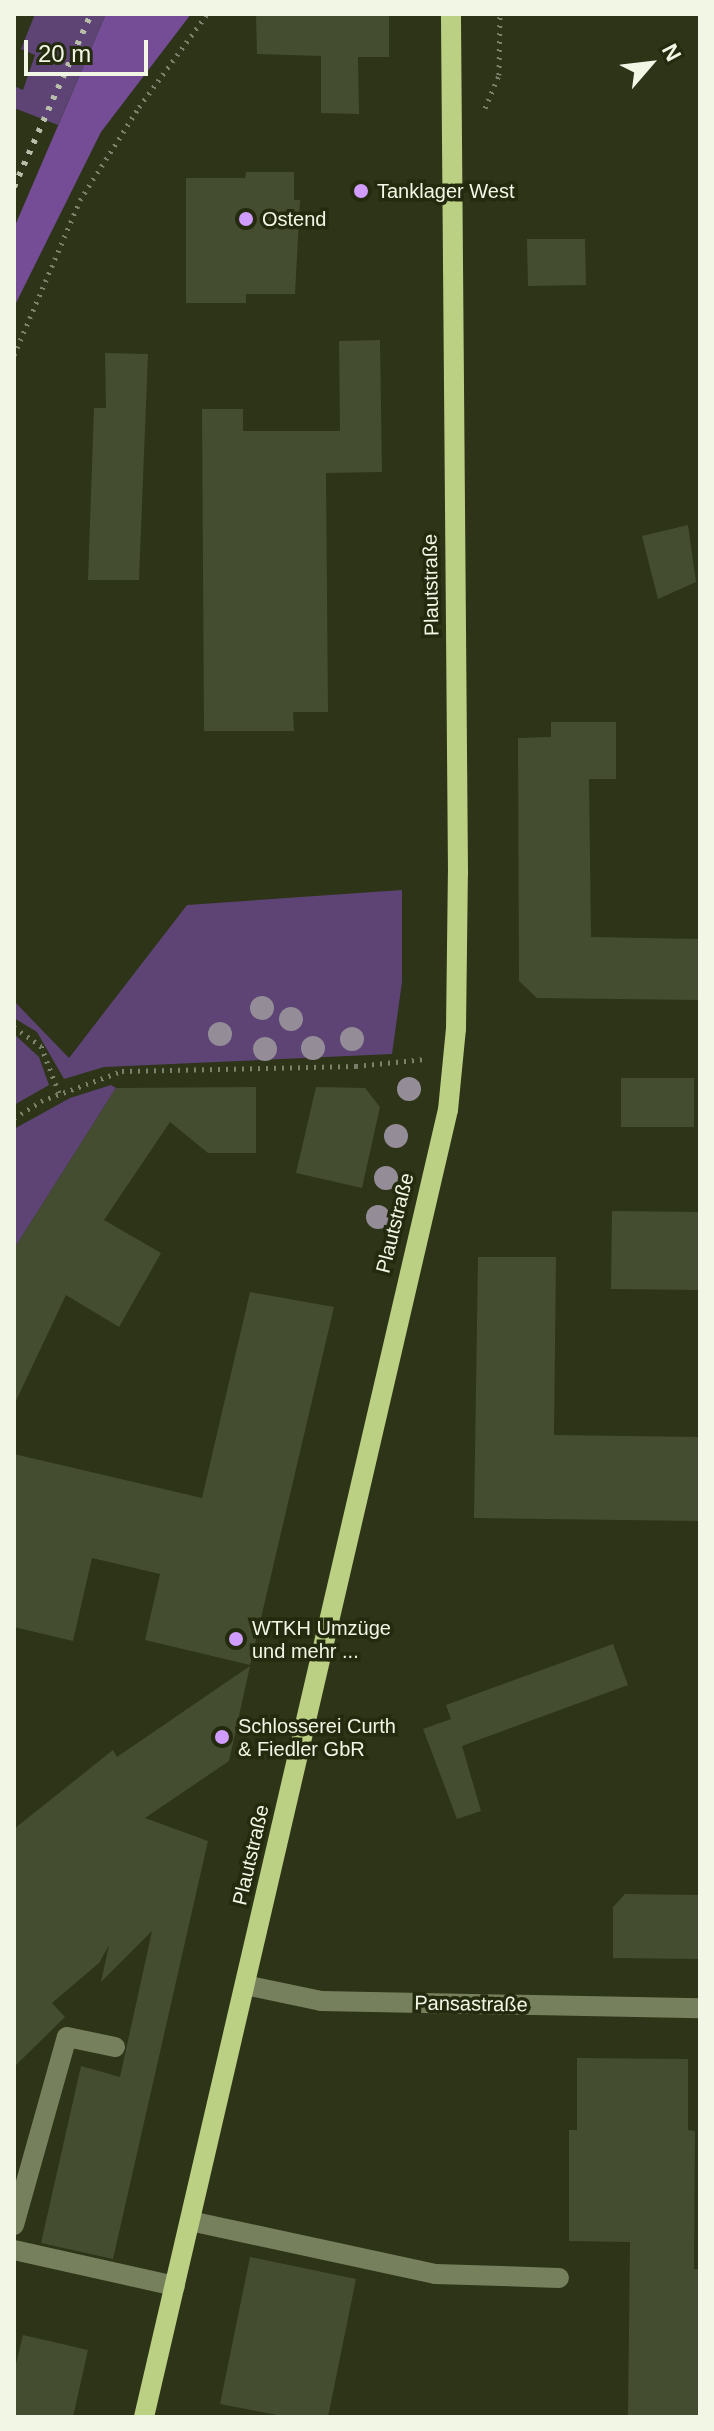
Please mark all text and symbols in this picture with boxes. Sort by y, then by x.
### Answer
scale bar [28,24,152,74]
north arrow [610,24,690,104]
text: 20 m [38,40,91,67]
text: N [657,40,686,65]
place label: Tanklager West [377,179,514,203]
marker: Tanklager West [352,182,370,200]
place label: Ostend [262,207,326,231]
marker: Ostend [237,210,255,228]
street label: Plautstraße [418,534,444,636]
street label: Plautstraße [371,1170,419,1276]
place label: WTKH Umzüge und mehr ... [252,1616,391,1663]
marker: WTKH Umzüge und mehr ... [227,1630,245,1648]
place label: Schlosserei Curth & Fiedler GbR [238,1714,396,1761]
marker: Schlosserei Curth & Fiedler GbR [213,1728,231,1746]
street label: Plautstraße [228,1802,274,1908]
street label: Pansastraße [414,1991,528,2017]

